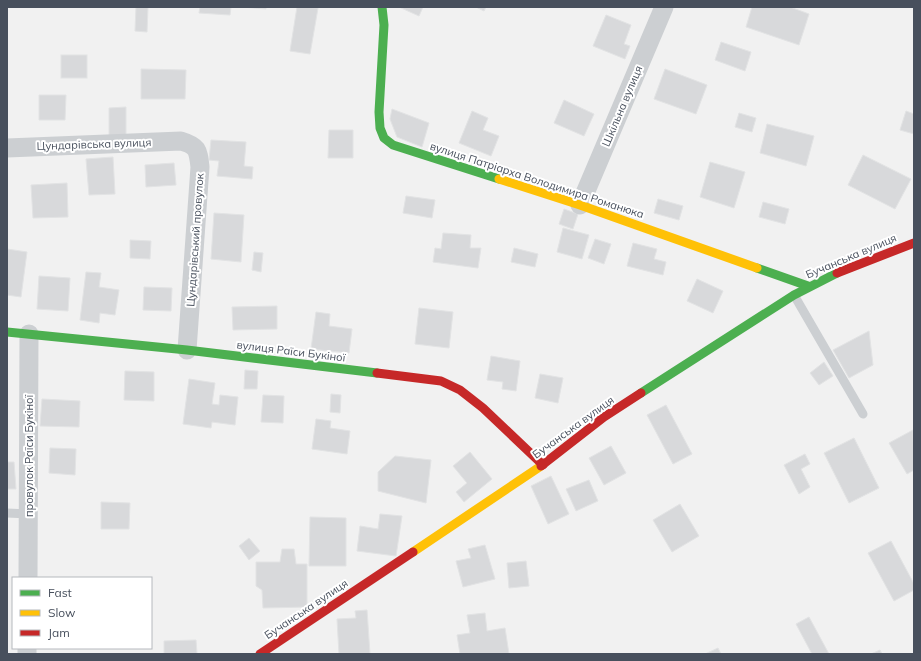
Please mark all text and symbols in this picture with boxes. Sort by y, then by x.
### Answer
street label: Шкільна вулиця [599,63,645,149]
street label: Цундарівська вулиця [36,135,152,153]
street label: вулиця Патріарха Володимира Романюка [428,139,646,221]
street label: Цундарівський провулок [183,173,207,307]
street label: Бучанська вулиця [803,231,899,281]
street label: вулиця Раїси Букіної [236,337,347,365]
street label: Бучанська вулиця [529,393,617,461]
street label: провулок Раїси Букіної [22,395,36,517]
street label: Бучанська вулиця [262,576,350,642]
legend [12,577,152,649]
text: Fast [48,585,72,600]
text: Slow [48,605,76,620]
text: Jam [48,625,70,640]

